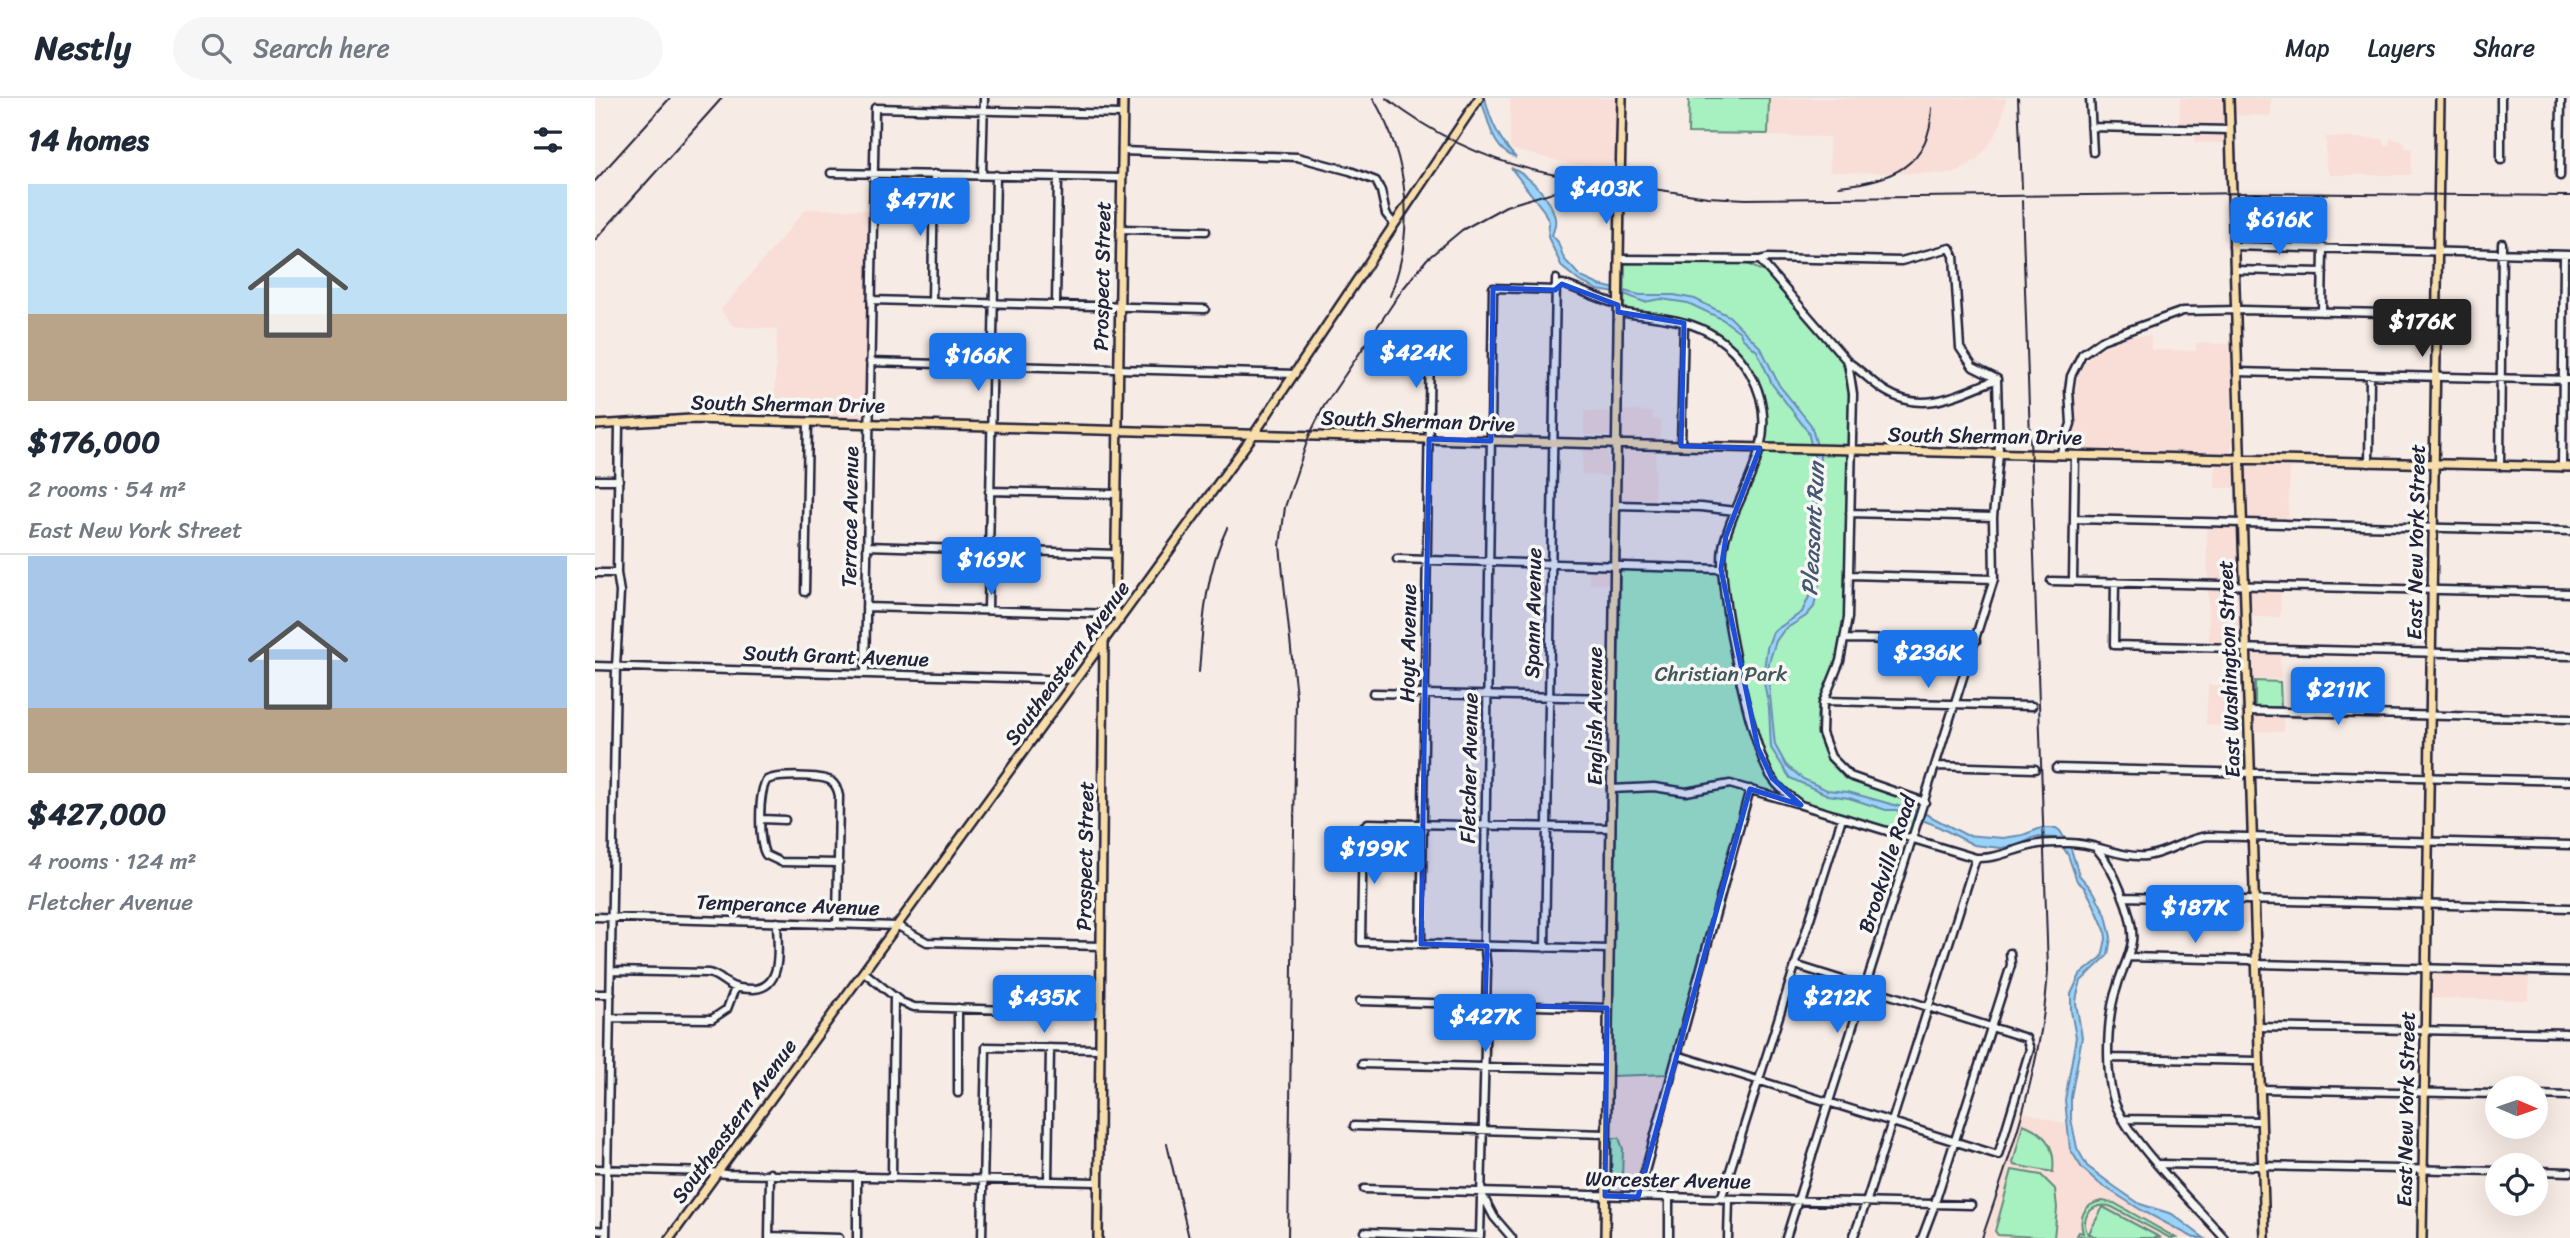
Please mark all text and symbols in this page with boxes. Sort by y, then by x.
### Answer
search box [173,17,663,80]
text: Nestly [35,19,131,77]
text: Search here [253,25,390,71]
text: Map [2285,27,2330,69]
text: Layers [2368,27,2435,69]
text: Share [2473,27,2535,69]
icon: search [197,29,235,67]
text: 14 homes [28,113,149,167]
icon: filters [529,121,567,159]
pin: $403K [1557,166,1655,226]
text: $403K [1570,168,1642,209]
pin: $471K [871,178,969,238]
text: $471K [887,180,953,221]
pin: $616K [2230,198,2328,257]
text: $616K [2246,199,2312,240]
street label: Prospect Street [1082,201,1122,351]
icon: home [235,230,361,356]
pin: $176K [2373,300,2471,359]
text: $176K [2389,301,2455,342]
pin: $424K [1367,330,1465,390]
text: $424K [1380,332,1452,373]
pin: $166K [929,334,1027,393]
text: $166K [945,335,1011,376]
street label: South Sherman Drive [691,383,885,425]
street label: South Sherman Drive [1320,399,1516,443]
text: $176,000 [28,415,160,469]
street label: South Sherman Drive [1888,415,2082,457]
street label: East New York Street [2395,444,2437,640]
street label: Terrace Avenue [830,446,870,588]
water label: Pleasant Run [1789,459,1837,597]
text: 2 rooms · 54 m² [28,469,186,510]
text: East New York Street [28,510,242,551]
pin: $169K [942,538,1040,597]
text: $169K [958,539,1024,580]
street label: Spann Avenue [1513,547,1553,679]
street label: East Washington Street [2206,560,2252,778]
street label: Southeastern Avenue [994,572,1140,754]
street label: Hoyt Avenue [1388,583,1428,703]
icon: home [235,602,361,728]
pin: $236K [1879,630,1977,690]
text: $236K [1894,632,1962,673]
street label: South Grant Avenue [742,634,930,678]
street label: English Avenue [1576,646,1614,786]
park label: Christian Park [1655,655,1788,693]
pin: $211K [2289,668,2387,727]
text: $211K [2307,669,2369,710]
street label: Fletcher Avenue [1449,692,1489,844]
street label: Prospect Street [1065,781,1105,931]
text: $427,000 [28,787,166,841]
street label: Brookville Road [1847,788,1928,938]
pin: $199K [1325,826,1423,886]
text: $199K [1340,828,1408,869]
text: 4 rooms · 124 m² [28,841,197,882]
text: Fletcher Avenue [28,882,193,923]
street label: Temperance Avenue [696,883,881,927]
pin: $187K [2146,886,2244,945]
text: $187K [2162,887,2228,928]
pin: $435K [995,976,1093,1035]
pin: $212K [1788,976,1886,1035]
text: $435K [1009,977,1079,1018]
text: $212K [1804,977,1870,1018]
pin: $427K [1436,995,1534,1054]
text: $427K [1450,996,1520,1037]
street label: East New York Street [2385,1011,2427,1207]
street label: Southeastern Avenue [661,1030,807,1212]
north arrow [2485,1076,2548,1139]
map controls [2485,1076,2548,1216]
button: locate [2485,1153,2548,1216]
street label: Worcester Avenue [1585,1160,1751,1200]

